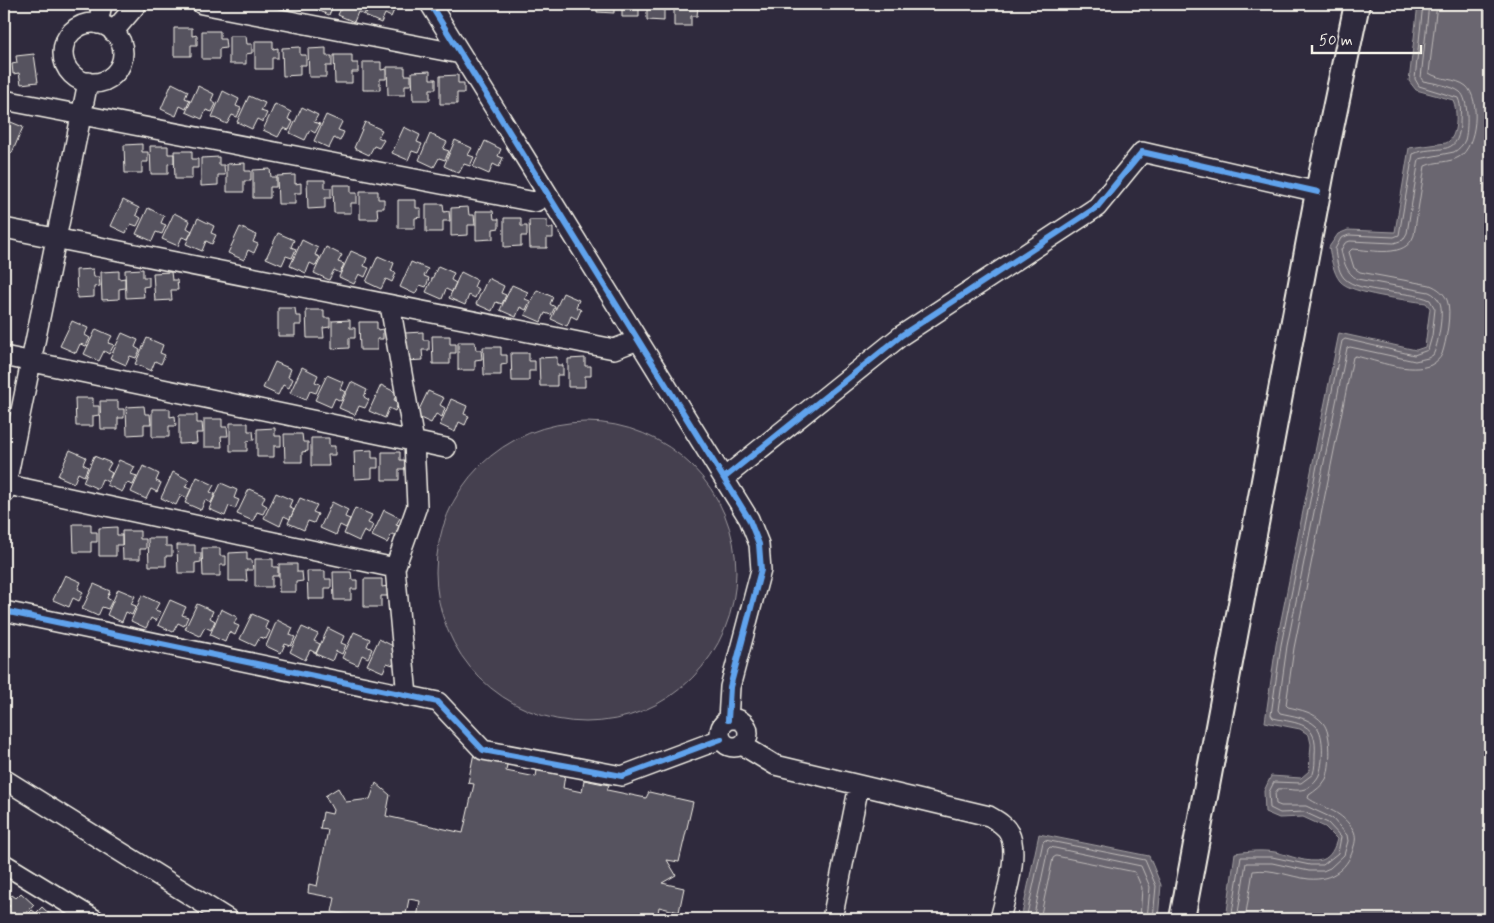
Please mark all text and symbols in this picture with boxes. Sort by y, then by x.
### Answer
scale bar [1312,22,1420,54]
text: 50 m [1319,31,1353,51]

